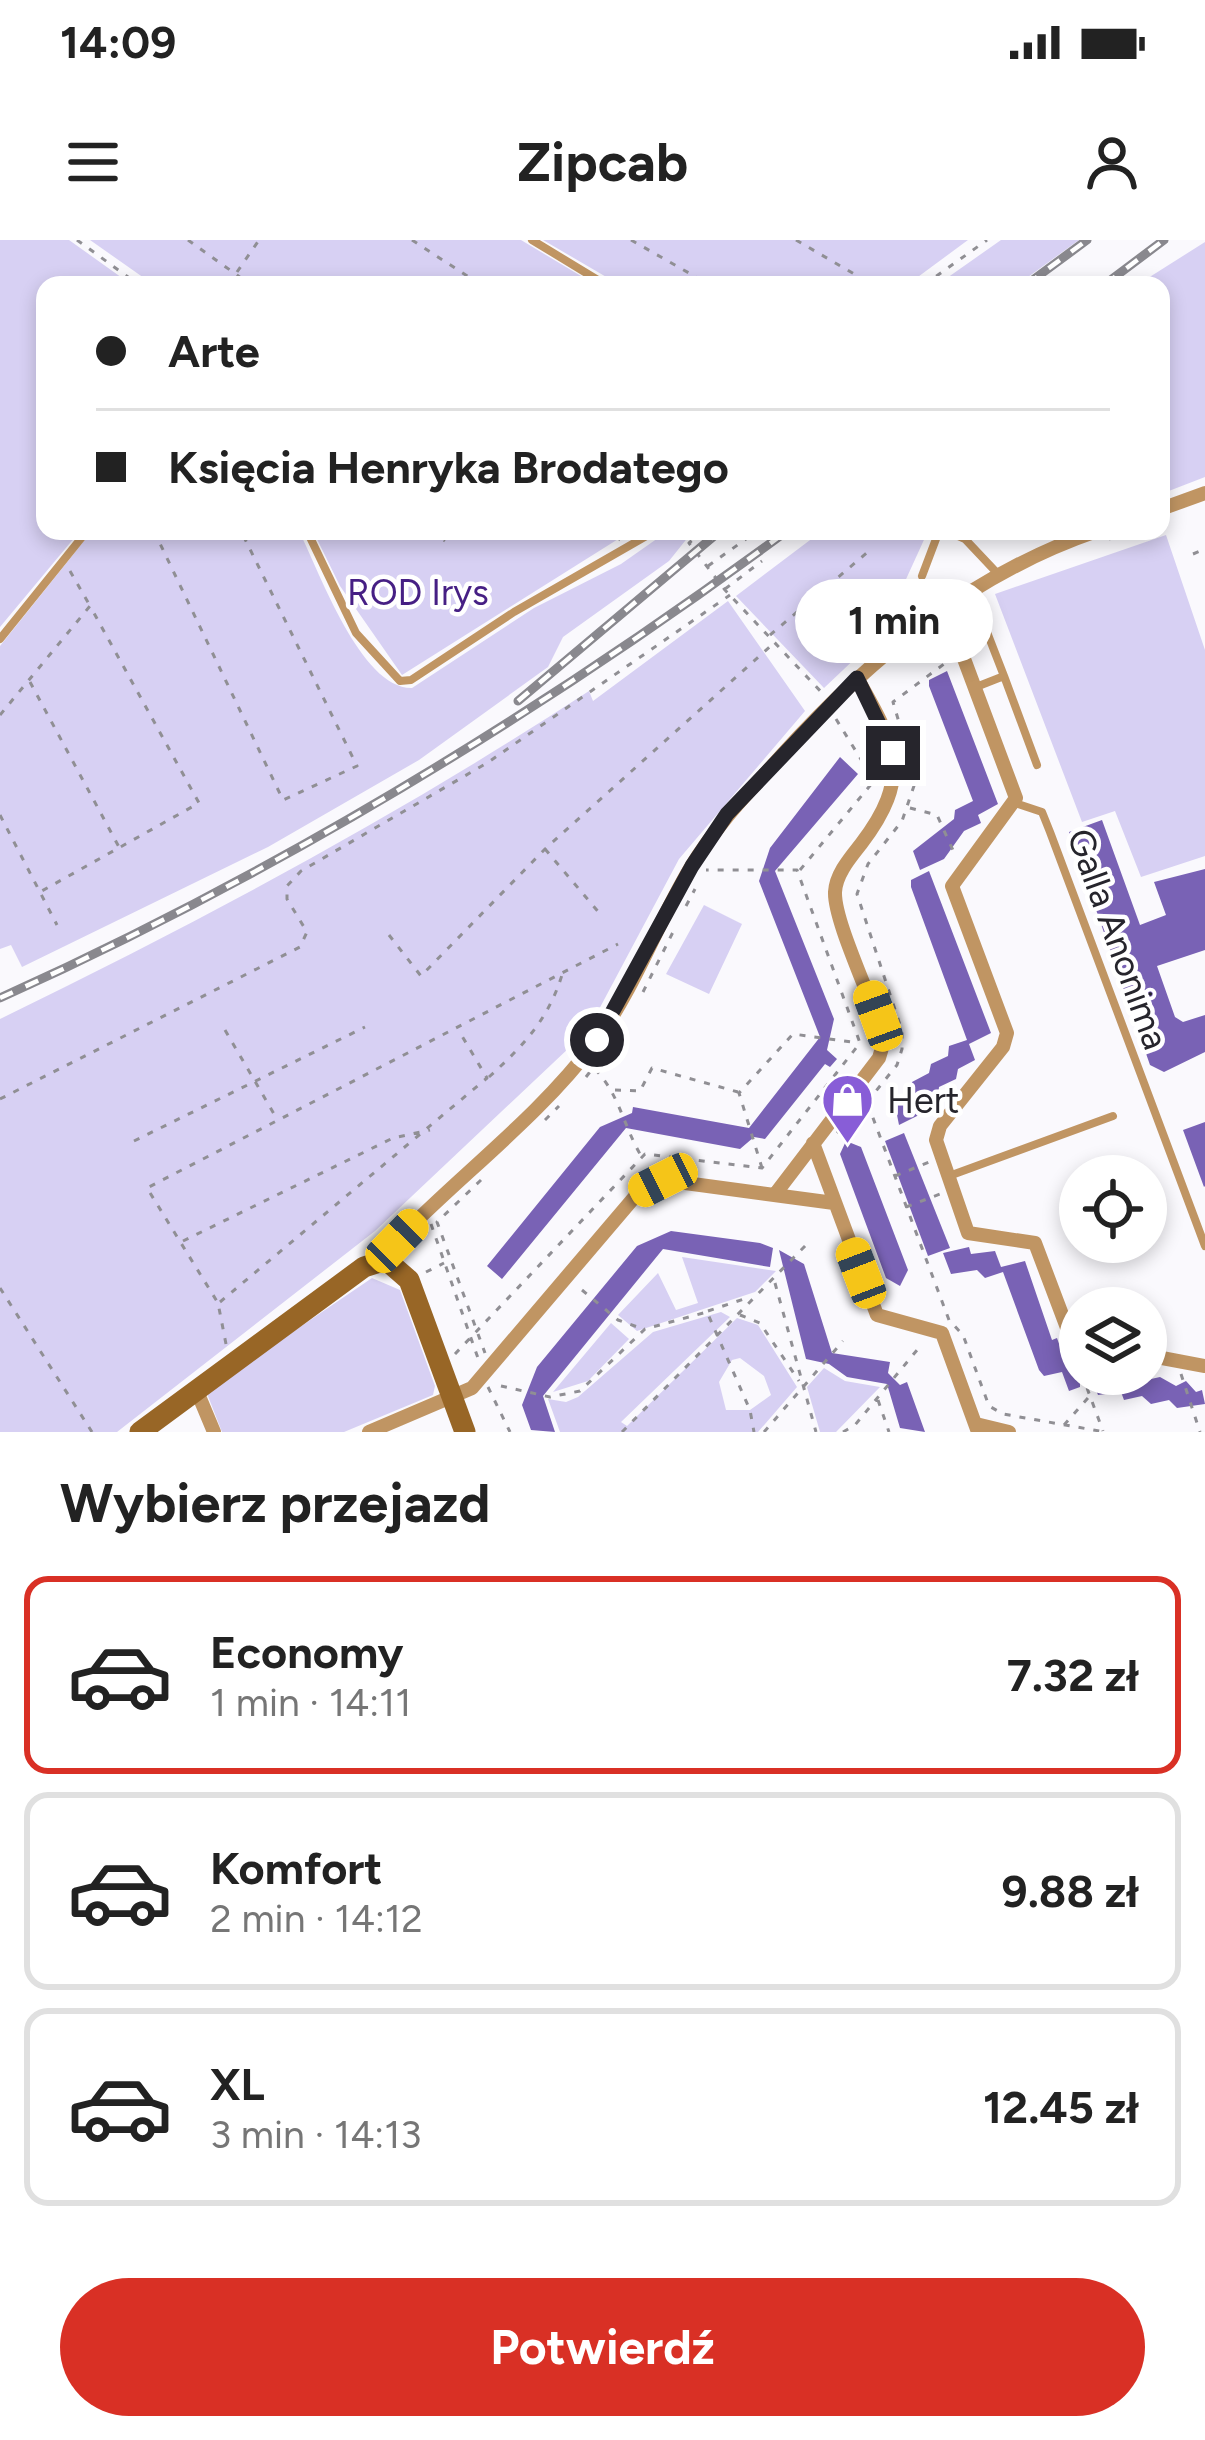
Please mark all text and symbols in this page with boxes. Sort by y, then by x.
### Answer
text: 14:09 [60,15,176,69]
icon: menu [60,129,126,195]
icon: person [1079,129,1145,195]
text: Zipcab [517,130,688,195]
text: Arte [168,324,260,378]
text: Księcia Henryka Brodatego [168,440,729,494]
park label: ROD Irys [347,571,489,614]
callout: 1 min [794,579,992,663]
text: 1 min [848,597,940,644]
route end [866,726,920,780]
street label: Galla Anonima [1058,823,1178,1055]
car [849,976,907,1056]
route start [570,1013,624,1067]
shop icon: Hert [820,1072,876,1146]
place label: Hert [887,1079,959,1122]
car [623,1148,703,1212]
map controls [1059,1155,1167,1395]
button: locate [1059,1155,1167,1263]
car [359,1203,435,1279]
car [831,1233,891,1313]
button: layers [1059,1287,1167,1395]
text: Wybierz przejazd [60,1471,490,1536]
icon: car [66,1621,174,1729]
text: Economy [210,1625,403,1679]
text: 7.32 zł [1007,1648,1139,1702]
text: 1 min · 14:11 [210,1679,411,1726]
icon: car [66,1837,174,1945]
text: Komfort [210,1841,382,1895]
text: 9.88 zł [1002,1864,1139,1918]
text: 2 min · 14:12 [210,1895,423,1942]
icon: car [66,2053,174,2161]
text: XL [210,2057,265,2111]
text: 12.45 zł [983,2080,1139,2134]
text: 3 min · 14:13 [210,2111,422,2158]
button: Potwierdź [60,2278,1145,2416]

